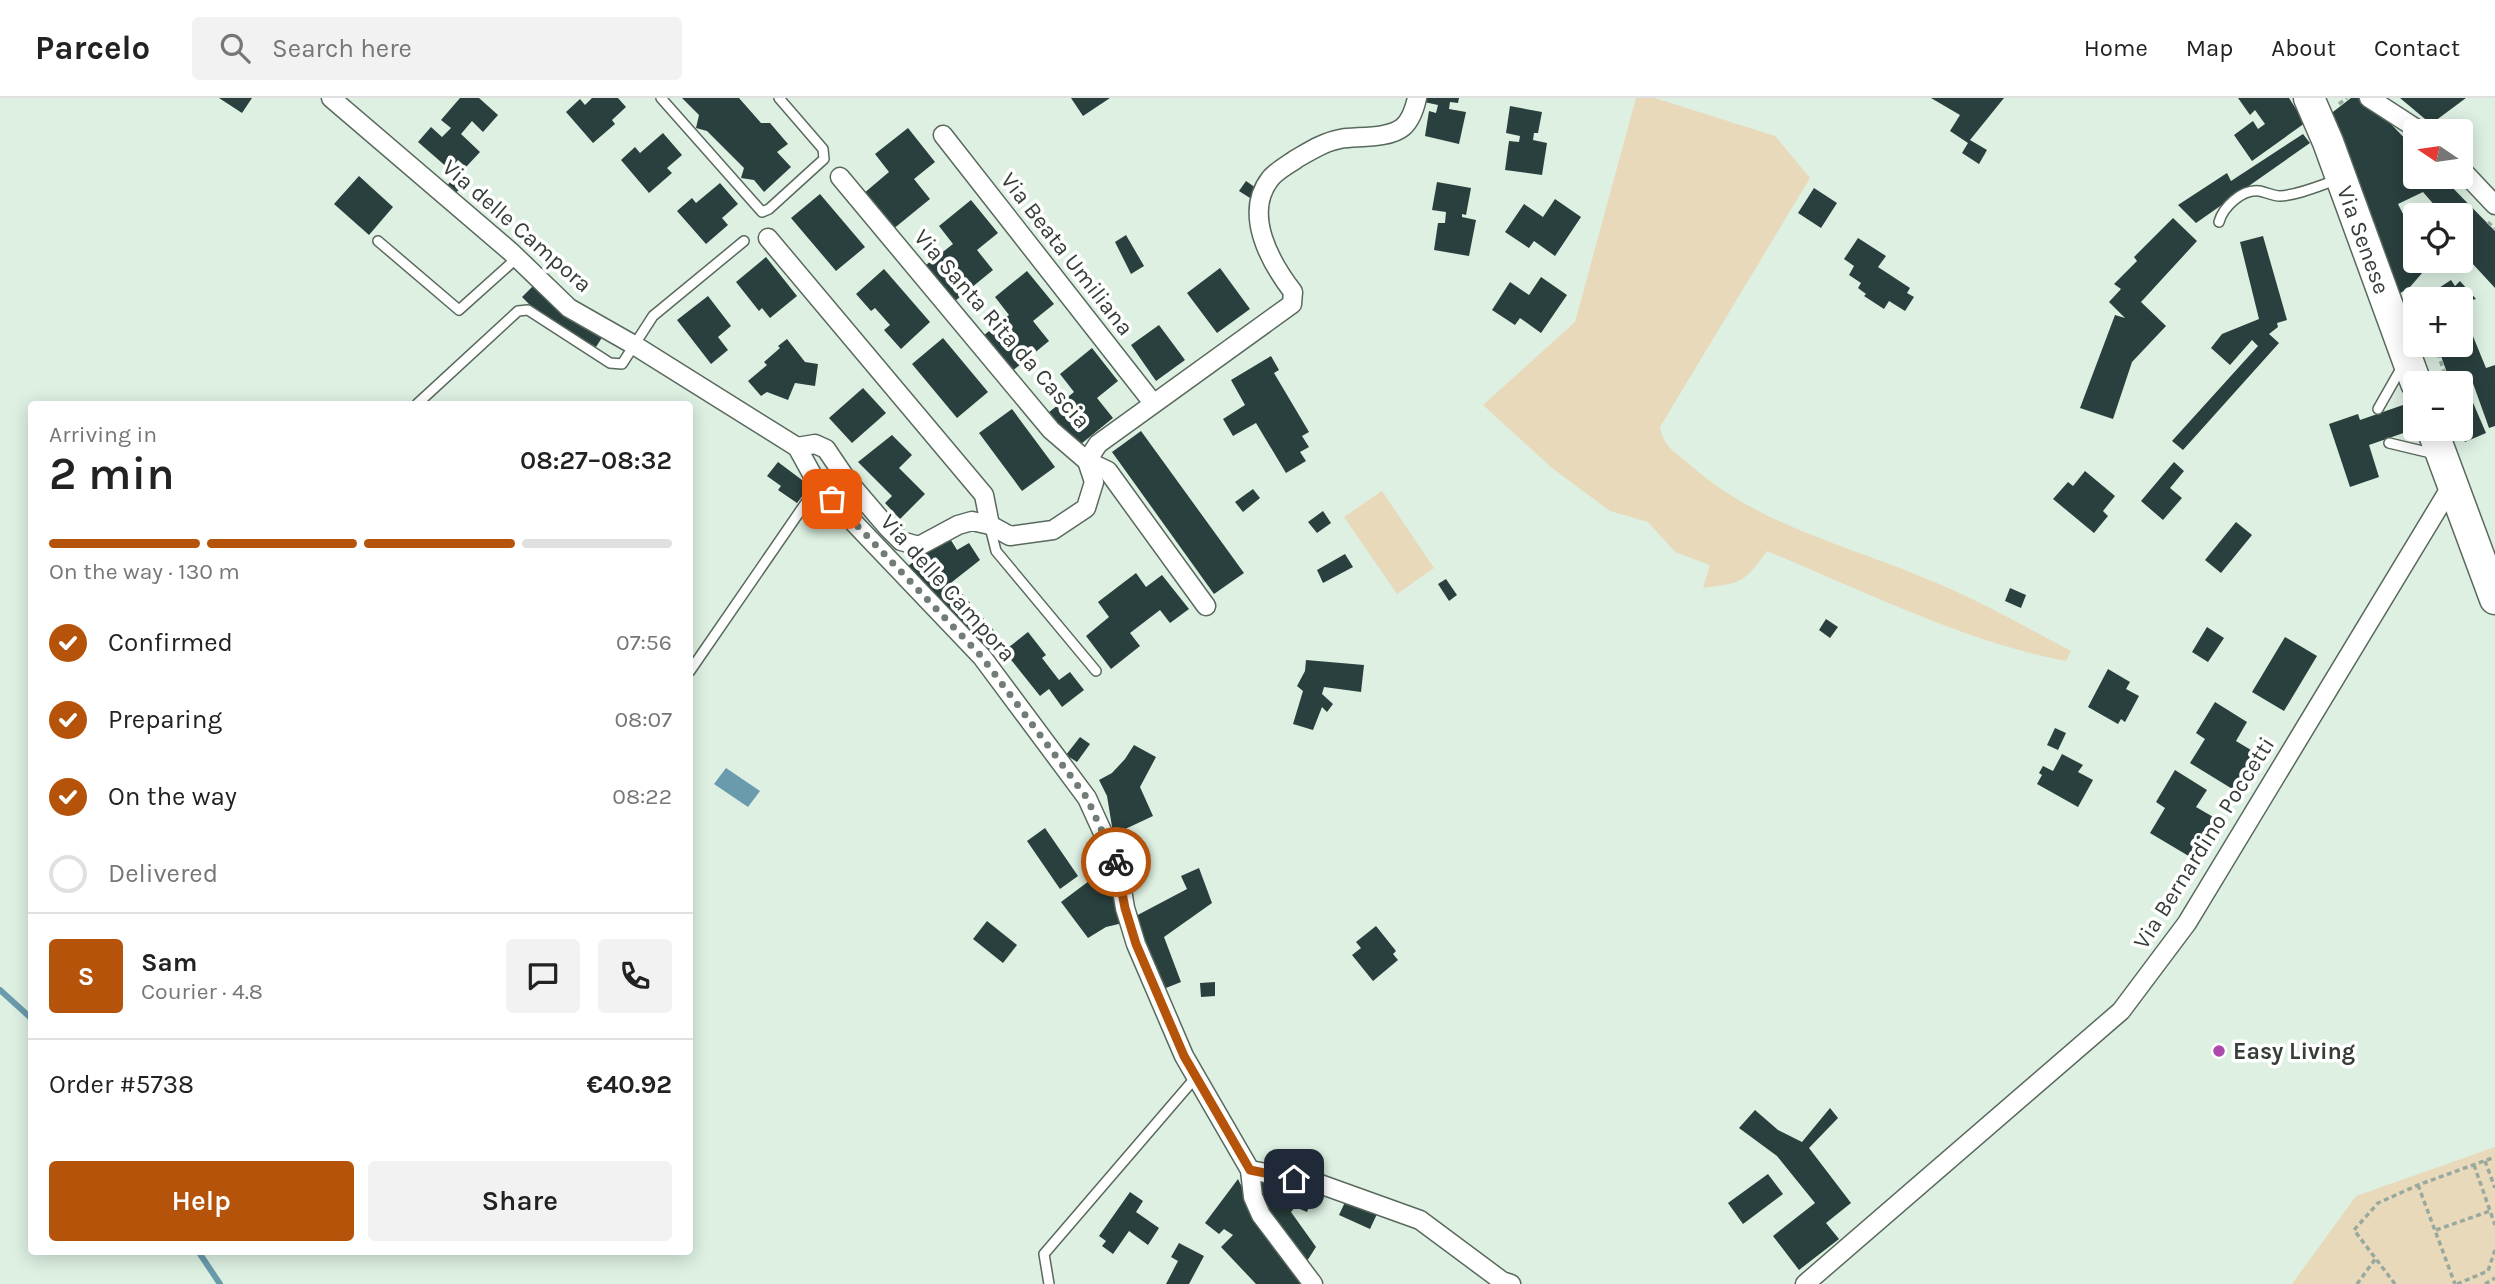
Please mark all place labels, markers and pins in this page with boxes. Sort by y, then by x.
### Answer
pin [802,469,862,529]
place label: Easy Living [2233,1038,2355,1065]
marker: Easy Living [2211,1043,2227,1059]
pin [1264,1149,1324,1209]

